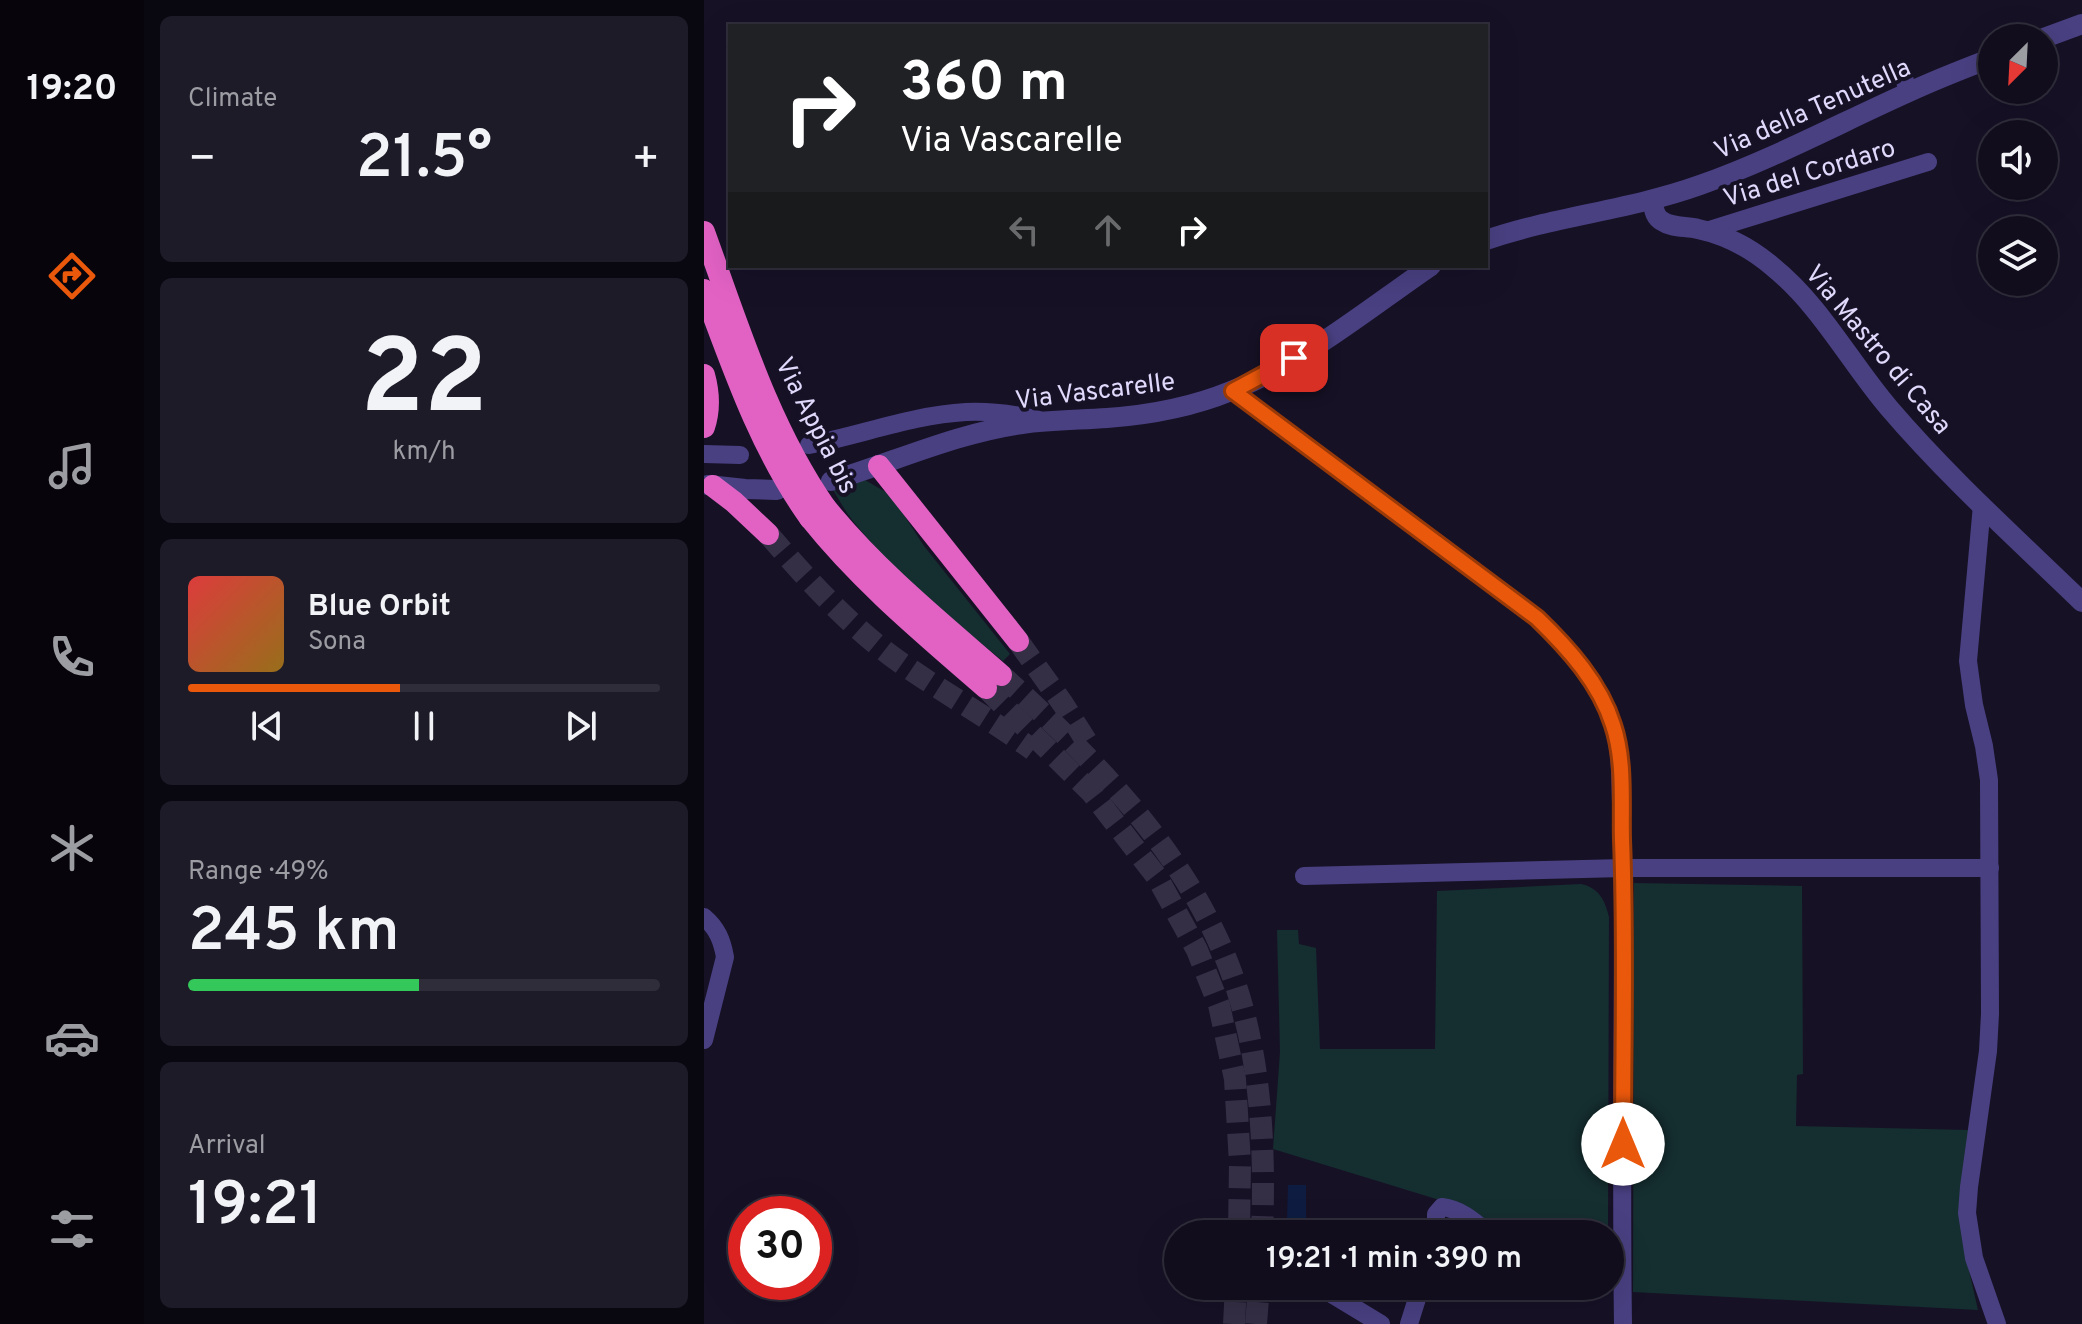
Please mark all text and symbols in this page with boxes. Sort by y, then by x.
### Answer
north arrow [1978,24,2058,104]
map controls [1978,24,2058,296]
text: 360 m [900,50,1068,120]
street label: Via della Tenutella [1710,52,1916,168]
icon: right [768,56,872,160]
text: 19:20 [27,67,117,113]
text: Climate [188,83,277,116]
text: Via Vascarelle [900,119,1123,165]
button: sound [1978,120,2058,200]
text: 21.5° [356,123,492,199]
text: − [188,133,216,189]
text: + [632,133,660,189]
street label: Via del Cordaro [1720,133,1900,216]
icon: left [1002,208,1046,252]
icon: ahead [1086,208,1130,252]
icon: right [1170,208,1214,252]
button: layers [1978,216,2058,296]
icon: directions [44,248,100,304]
street label: Via Mastro di Casa [1797,259,1958,442]
text: 22 [360,318,488,450]
pin [1260,324,1328,392]
icon: arrive [1272,336,1316,380]
street label: Via Appia bis [766,352,863,500]
street label: Via Vascarelle [1013,366,1177,419]
text: km/h [392,436,456,469]
icon: music [44,438,100,494]
text: Blue Orbit [308,589,451,626]
text: Sona [308,626,366,659]
icon: phone [44,629,100,685]
icon: previous [245,704,289,748]
icon: pause [402,704,446,748]
icon: next [559,704,603,748]
icon: climate [44,820,100,876]
text: Range · 49% [188,856,329,889]
text: 245 km [188,896,399,972]
icon: car [44,1010,100,1066]
position arrow [1581,1102,1665,1186]
text: Arrival [188,1130,266,1163]
text: 19:21 [188,1170,322,1246]
speed limit sign: 30 [728,1196,832,1300]
icon: filters [44,1201,100,1257]
text: 19:21 · 1 min · 390 m [1266,1241,1522,1278]

